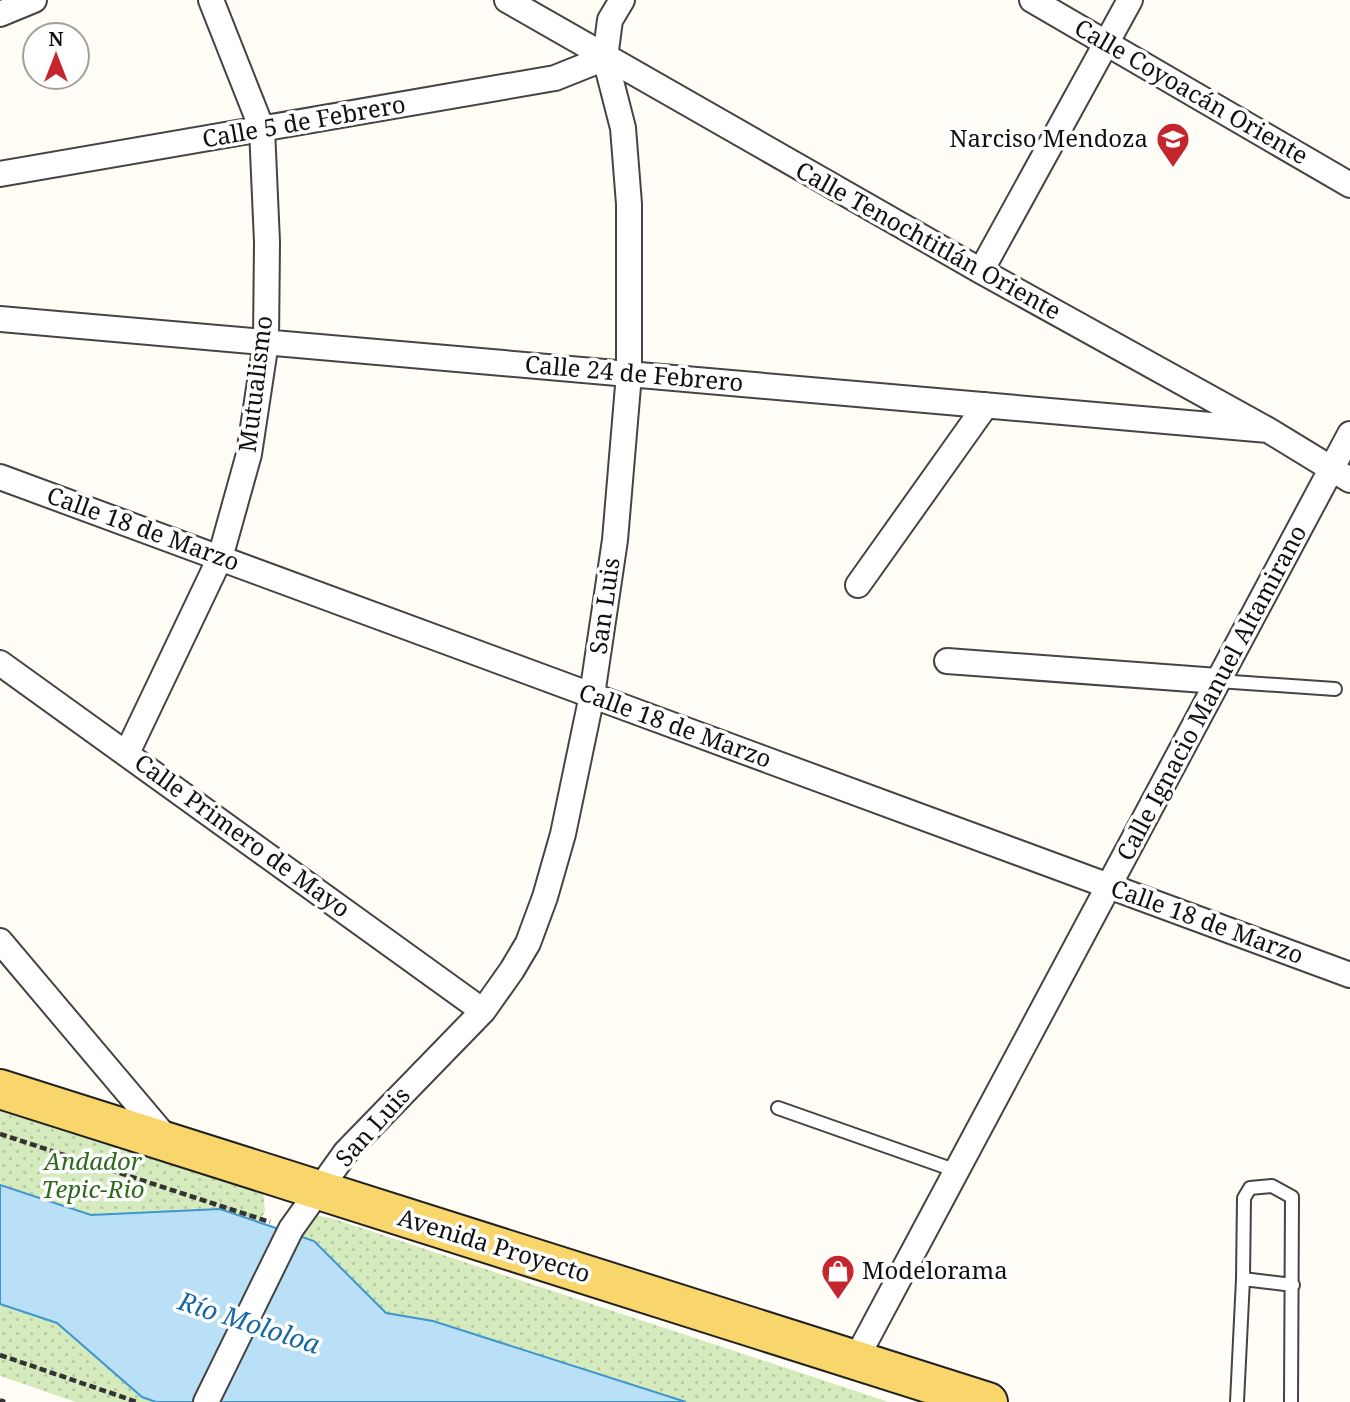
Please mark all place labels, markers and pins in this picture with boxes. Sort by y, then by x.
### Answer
school or university icon: Narciso Mendoza [1154,120,1192,169]
place label: Narciso Mendoza [949,121,1148,154]
shop icon: Modelorama [819,1252,857,1301]
place label: Modelorama [862,1253,1008,1286]

